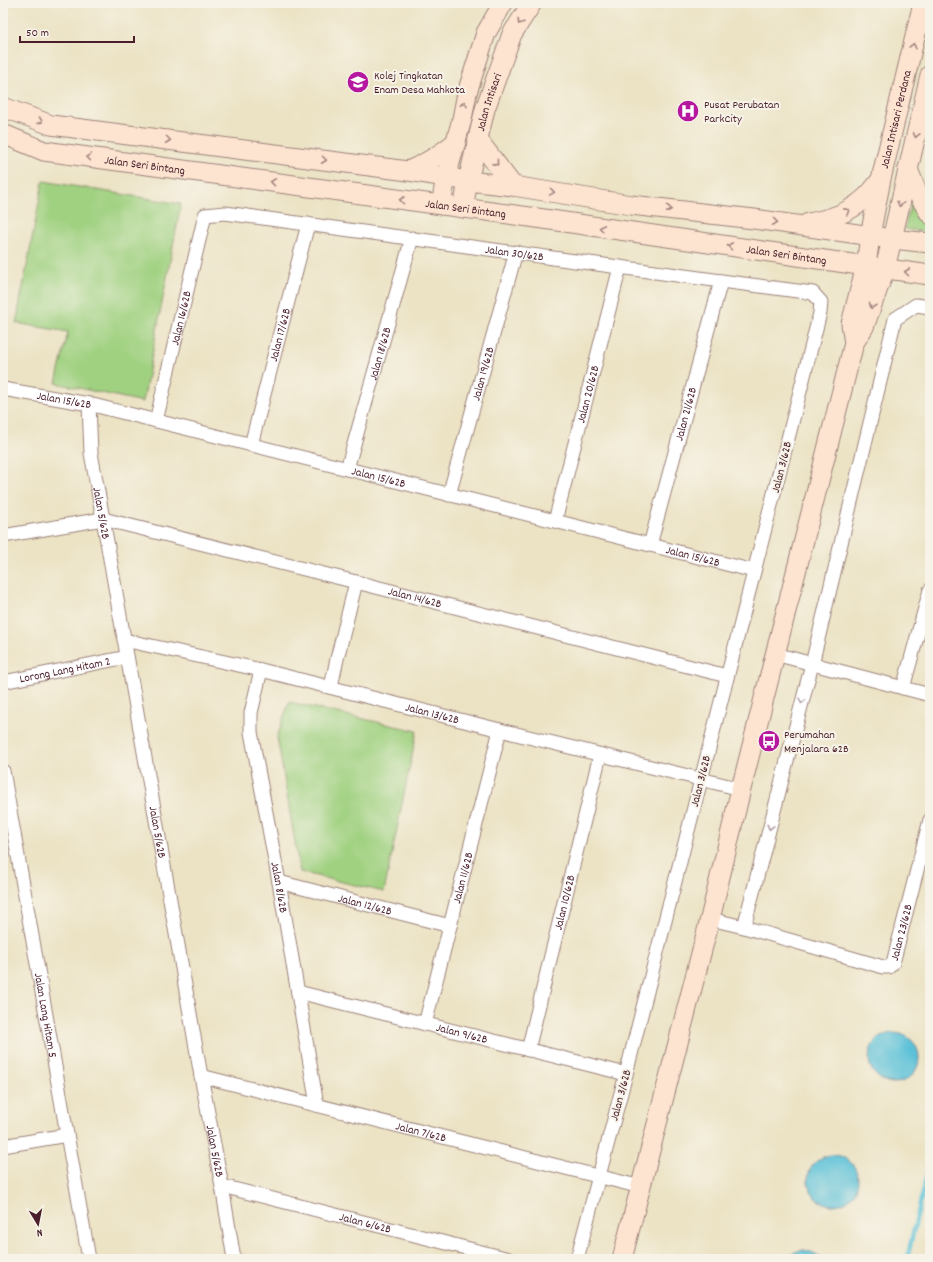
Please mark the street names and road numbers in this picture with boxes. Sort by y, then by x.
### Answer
street label: Jalan Intisari Perdana [877,68,917,170]
street label: Jalan Intisari [473,71,507,133]
street label: Jalan Seri Bintang [103,152,186,180]
street label: Jalan Seri Bintang [424,196,507,224]
street label: Jalan 30/62B [484,242,545,267]
street label: Jalan Seri Bintang [745,242,828,270]
street label: Jalan 16/62B [167,289,197,347]
street label: Jalan 17/62B [266,306,296,363]
street label: Jalan 18/62B [365,325,397,382]
street label: Jalan 19/62B [468,345,500,403]
street label: Jalan 20/62B [573,364,605,425]
street label: Jalan 21/62B [671,385,702,443]
street label: Jalan 15/62B [35,388,93,414]
street label: Jalan 3/62B [768,440,797,495]
street label: Jalan 15/62B [349,463,408,493]
street label: Jalan 5/62B [87,486,113,541]
street label: Jalan 15/62B [664,542,722,572]
street label: Jalan 14/62B [386,583,443,613]
street label: Lorong Lang Hitam 2 [18,654,112,688]
street label: Jalan 13/62B [403,700,461,730]
street label: Jalan 3/62B [687,754,716,809]
street label: Jalan 5/62B [144,805,170,860]
street label: Jalan 11/62B [449,850,479,906]
street label: Jalan 8/62B [265,860,291,915]
street label: Jalan 10/62B [551,873,580,932]
street label: Jalan 12/62B [336,891,394,921]
street label: Jalan 23/62B [887,902,918,963]
street label: Jalan Lang Hitam 5 [29,972,60,1059]
street label: Jalan 9/62B [434,1020,489,1049]
street label: Jalan 3/62B [606,1068,637,1123]
street label: Jalan 7/62B [394,1118,448,1148]
street label: Jalan 5/62B [201,1124,227,1179]
street label: Jalan 6/62B [337,1209,393,1239]

